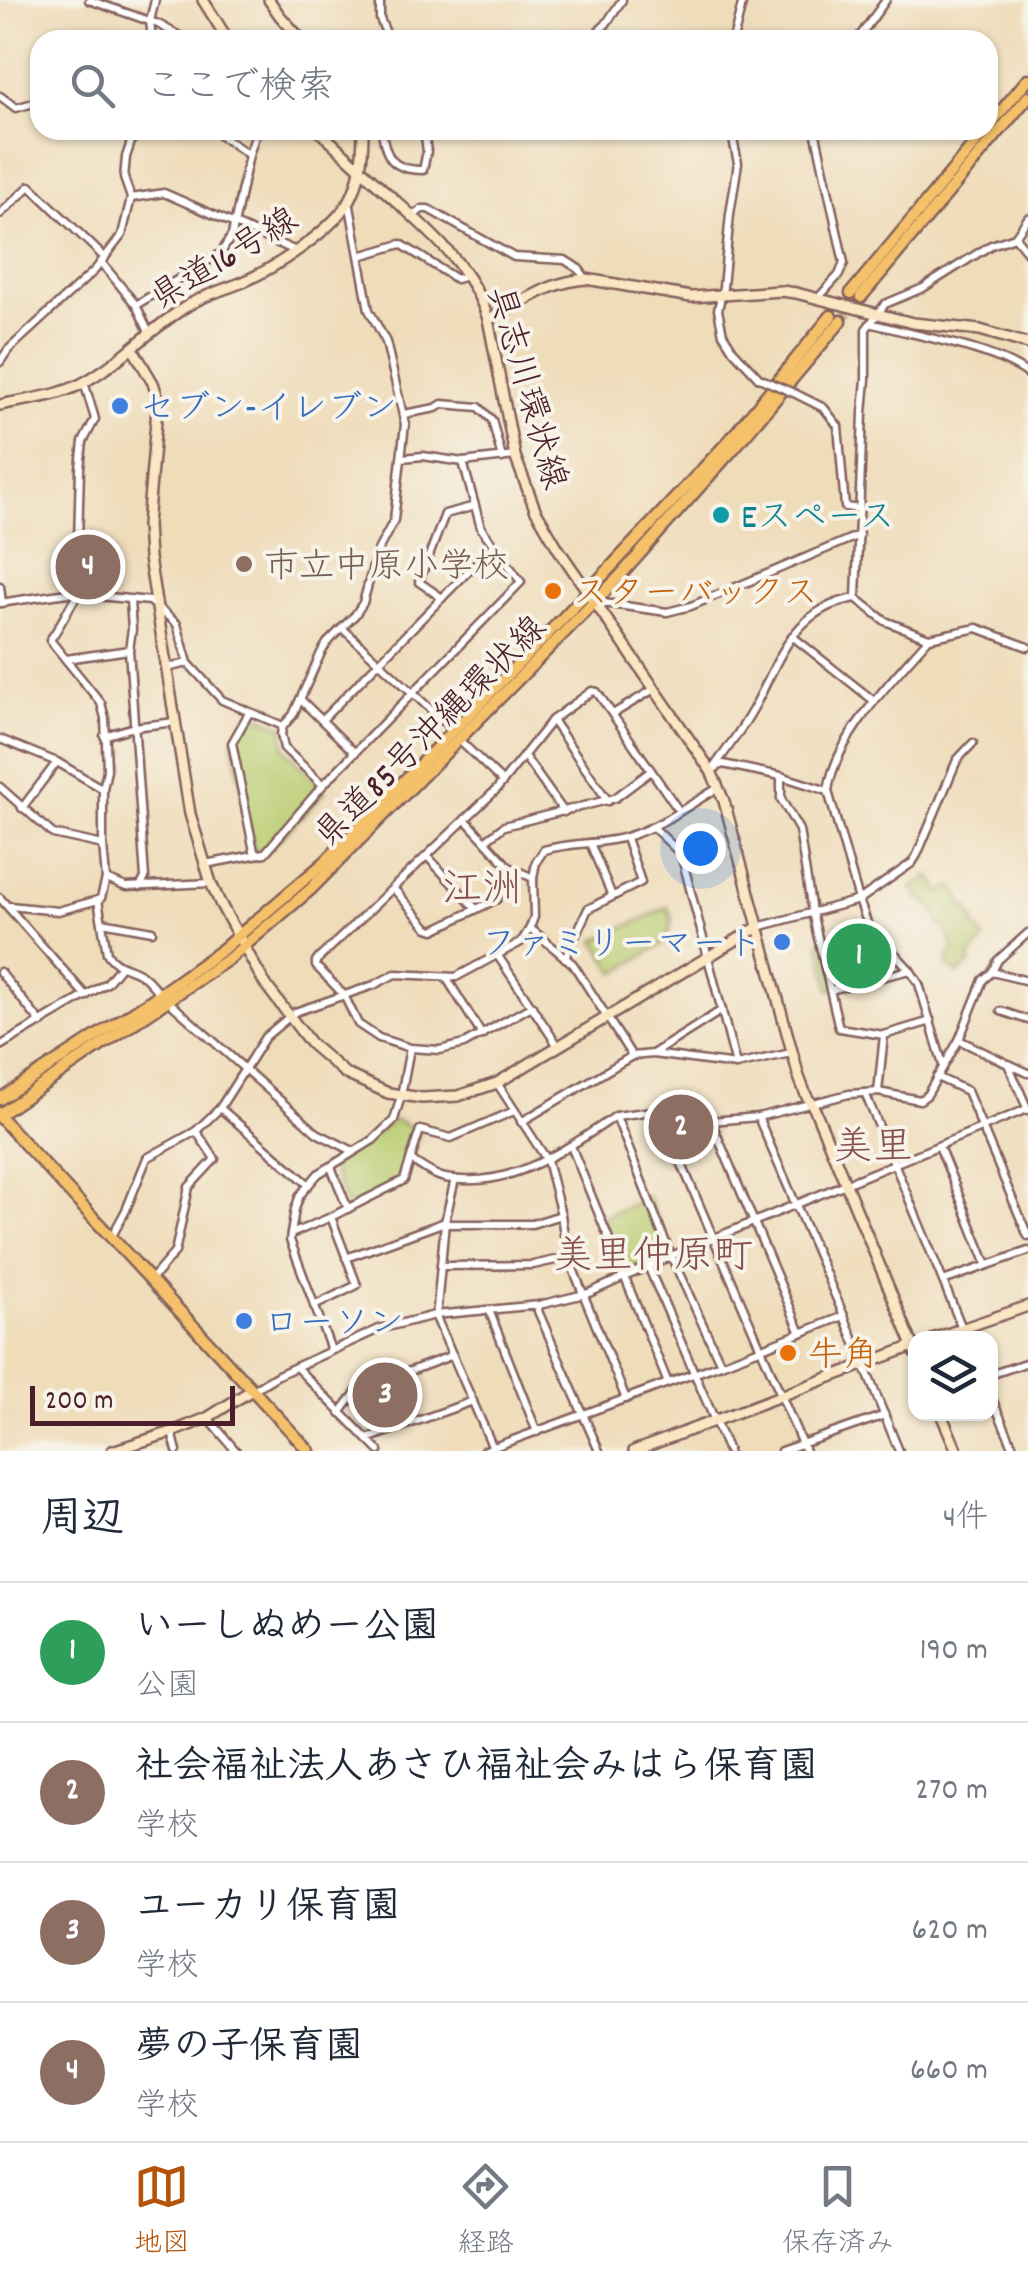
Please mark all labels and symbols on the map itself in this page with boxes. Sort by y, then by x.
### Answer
street label: 県道16号線 [142,197,309,325]
street label: 具志川環状線 [471,281,577,496]
place label: セブン-イレブン [140,386,397,436]
marker: セブン-イレブン [109,395,131,417]
place label: Eスペース [741,495,895,545]
marker: Eスペース [710,504,732,526]
pin: 4 [56,530,120,604]
place label: 市立中原小学校 [264,544,509,594]
marker: 市立中原小学校 [233,553,255,575]
place label: スターバックス [573,571,818,621]
marker: スターバックス [542,580,564,602]
street label: 県道85号沖縄環状線 [305,606,560,861]
your location [675,823,726,874]
district label: 江洲 [442,864,522,921]
pin: 1 [826,918,892,994]
place label: ファミリーマート [481,922,762,972]
marker: ファミリーマート [771,931,793,953]
pin: 2 [648,1090,714,1164]
district label: 美里 [833,1122,913,1179]
district label: 美里仲原町 [553,1231,753,1288]
place label: ローソン [264,1301,404,1351]
marker: ローソン [233,1310,255,1332]
place label: 牛角 [808,1333,878,1383]
marker: 牛角 [777,1342,799,1364]
pin: 3 [352,1358,418,1432]
scale bar [30,1381,235,1426]

